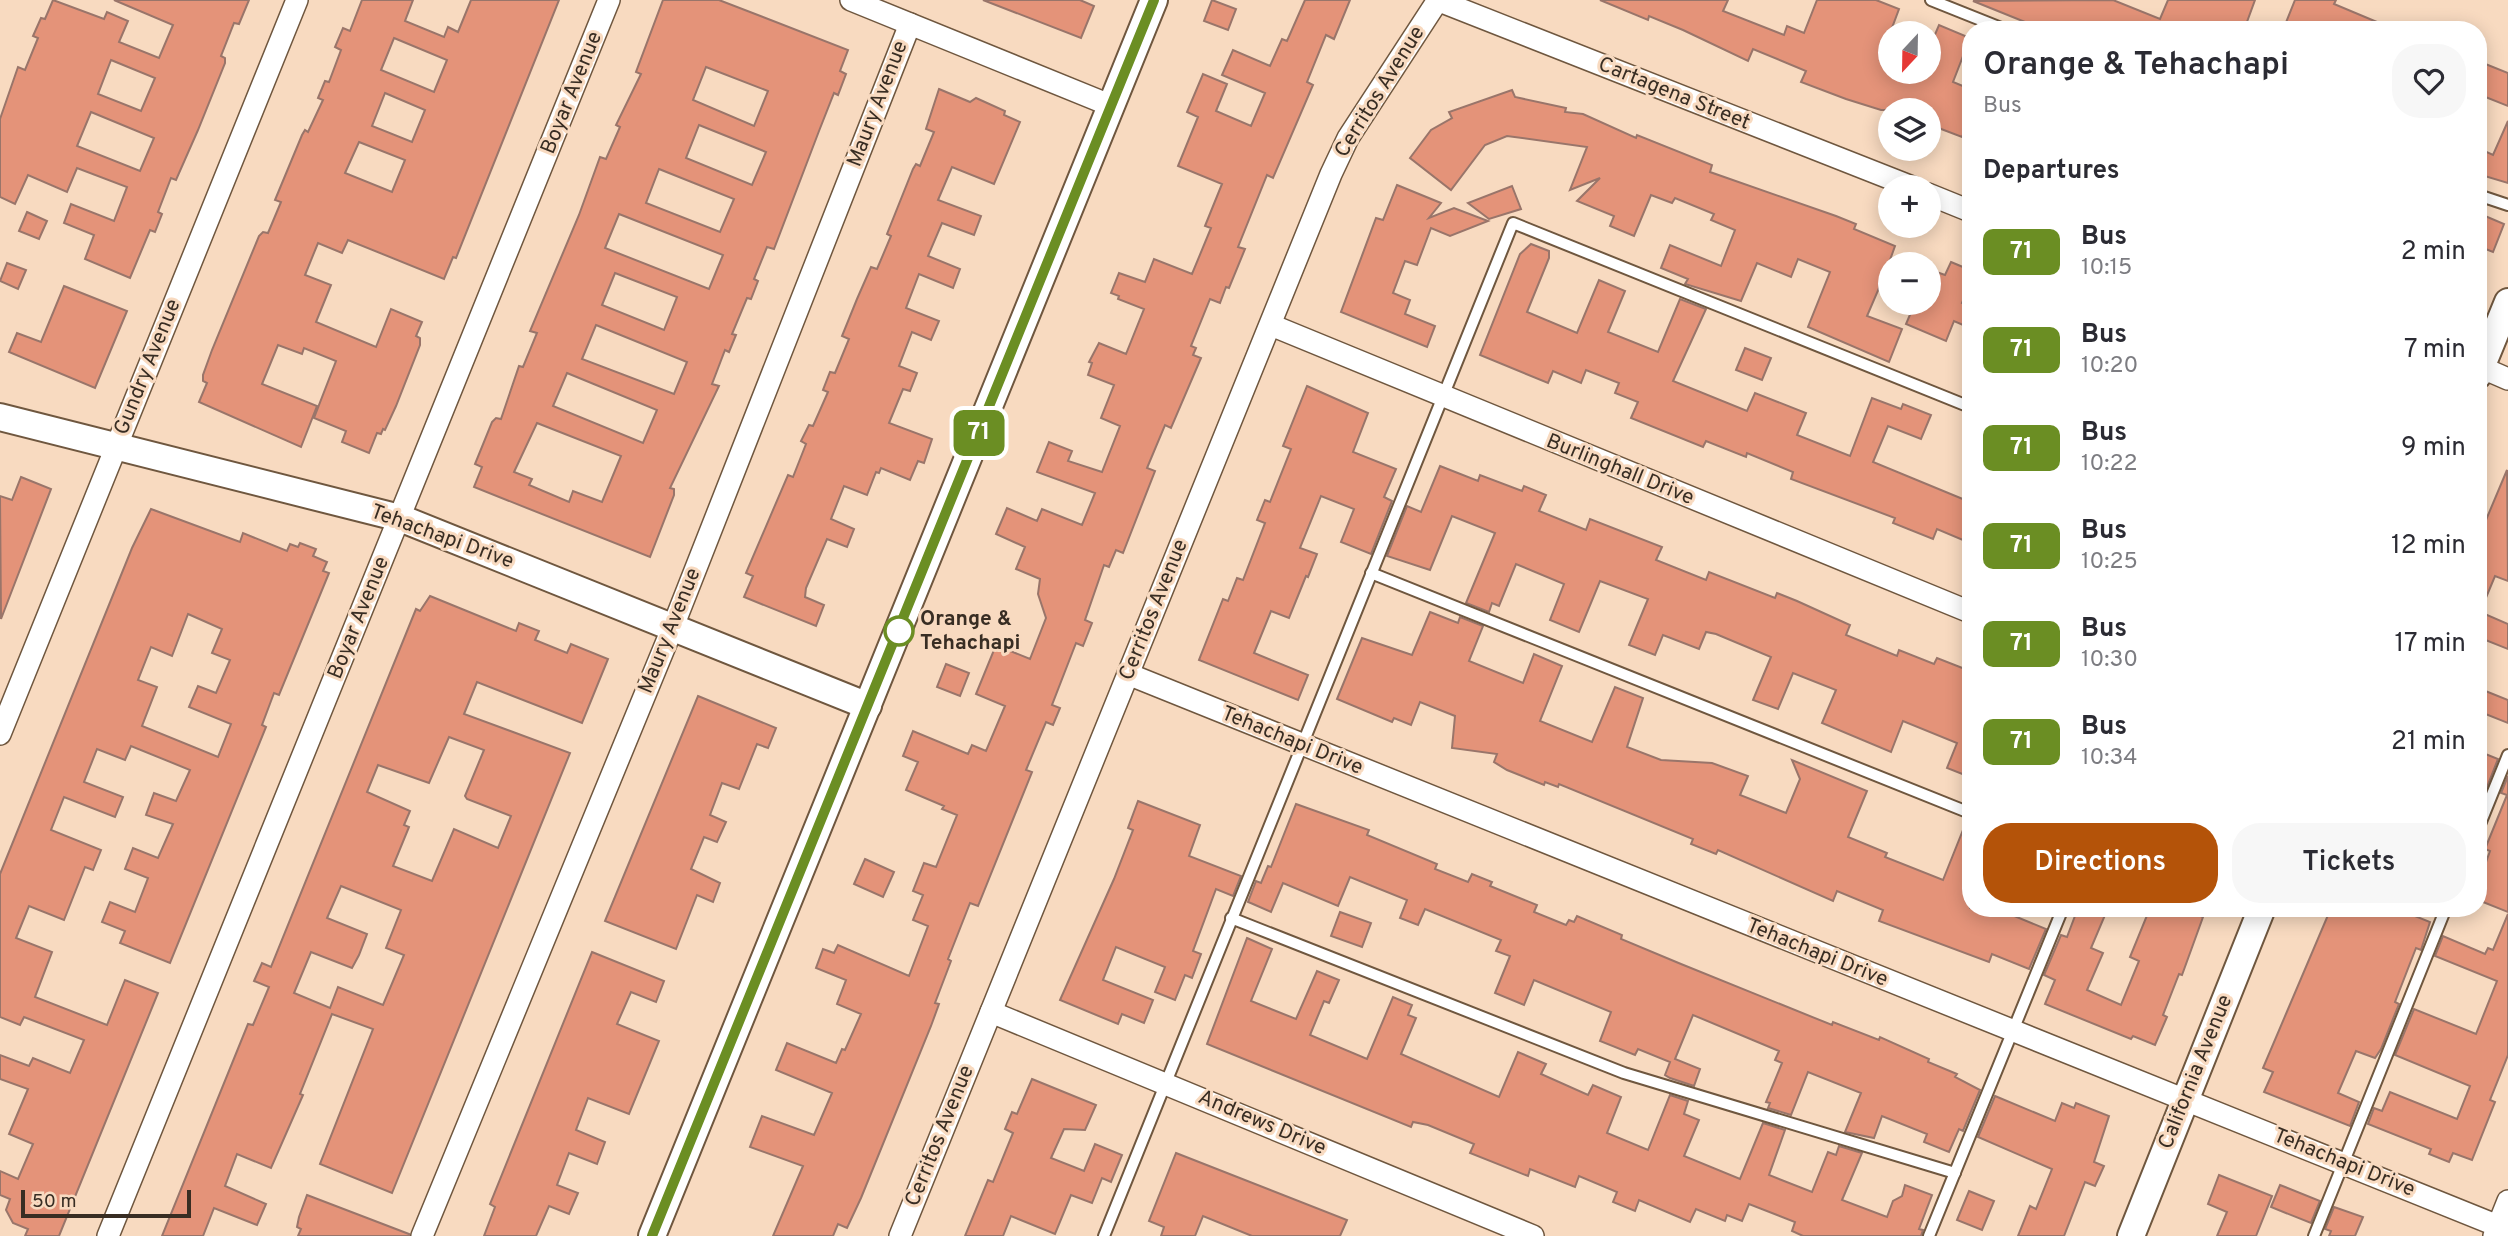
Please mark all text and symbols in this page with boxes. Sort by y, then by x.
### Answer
street label: Cerritos Avenue [1329,21,1431,163]
north arrow [1878,21,1941,84]
map controls [1878,21,1941,315]
street label: Boyar Avenue [535,28,609,158]
street label: Maury Avenue [842,37,914,171]
button: heart [2392,44,2466,118]
text: Orange & Tehachapi [1983,45,2289,87]
street label: Cartagena Street [1594,51,1754,137]
text: Bus [1983,92,2022,121]
button: layers [1878,98,1941,161]
text: Departures [1983,155,2120,188]
button: + [1878,175,1941,238]
text: Bus [2081,221,2127,254]
text: 2 min [2401,236,2466,269]
text: 71 [2010,237,2033,267]
button: − [1878,252,1941,315]
text: 10:15 [2081,254,2132,283]
street label: Gundry Avenue [108,295,188,439]
text: Bus [2081,319,2127,352]
text: 7 min [2404,334,2466,367]
text: 71 [2010,335,2033,365]
text: 10:20 [2081,352,2138,381]
line badge: 71 [948,410,1010,456]
text: Bus [2081,417,2127,450]
text: 71 [968,418,990,448]
street label: Burlinghall Drive [1542,428,1698,512]
text: 9 min [2401,432,2466,465]
text: 71 [2010,433,2033,463]
text: 10:22 [2081,450,2138,479]
street label: Tehachapi Drive [367,499,517,575]
text: Bus [2081,515,2127,548]
text: 12 min [2391,530,2466,563]
text: 71 [2010,531,2033,561]
street label: Cerritos Avenue [1113,535,1195,685]
text: 10:25 [2081,548,2138,577]
street label: Boyar Avenue [322,553,396,683]
street label: Maury Avenue [633,564,707,698]
place label: Orange & Tehachapi [920,606,1021,657]
text: Bus [2081,613,2127,646]
marker: Orange & Tehachapi [884,616,914,646]
text: 17 min [2394,628,2466,661]
text: 71 [2010,629,2033,659]
text: 10:30 [2081,646,2138,675]
street label: Tehachapi Drive [1217,700,1367,782]
text: Bus [2081,711,2127,744]
text: 21 min [2391,726,2466,759]
text: 71 [2010,727,2033,757]
text: 10:34 [2081,744,2138,773]
button: Directions [1983,823,2218,903]
button: Tickets [2232,823,2466,903]
street label: Tehachapi Drive [1742,912,1892,994]
street label: California Avenue [2153,991,2239,1153]
street label: Cerritos Avenue [899,1061,981,1211]
street label: Andrews Drive [1194,1084,1330,1162]
street label: Tehachapi Drive [2269,1122,2419,1204]
scale bar [21,1187,191,1219]
text: 50 m [32,1190,77,1214]

